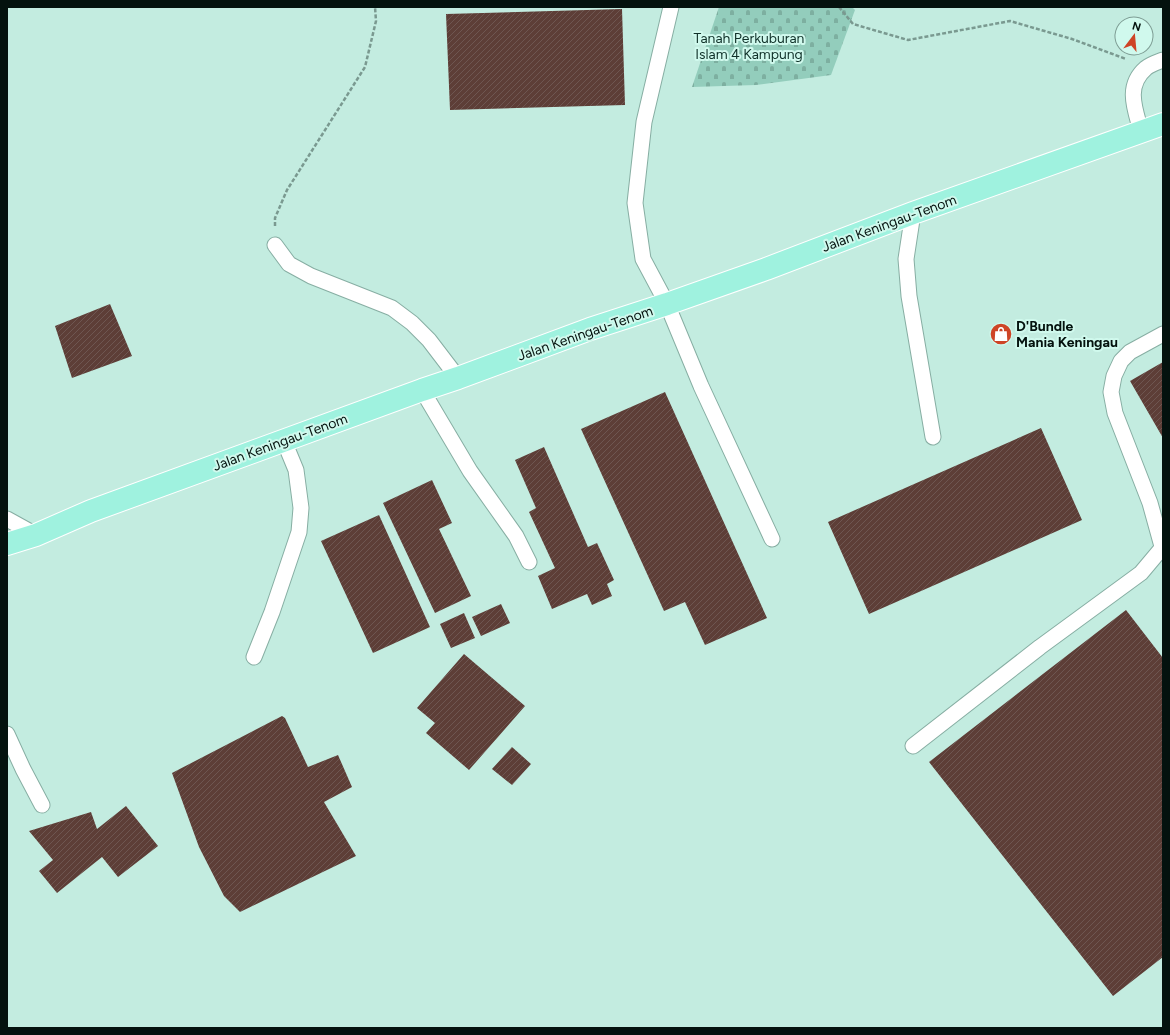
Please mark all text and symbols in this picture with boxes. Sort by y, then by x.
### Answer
north arrow [1114,16,1154,56]
text: N [1131,19,1143,34]
park label: Tanah Perkuburan Islam 4 Kampung [694,30,805,63]
street label: Jalan Keningau-Tenom [819,191,959,256]
street label: Jalan Keningau-Tenom [515,302,655,365]
place label: D'Bundle Mania Keningau [1016,318,1118,351]
shop icon: D'Bundle Mania Keningau [988,321,1014,347]
street label: Jalan Keningau-Tenom [210,410,350,475]

